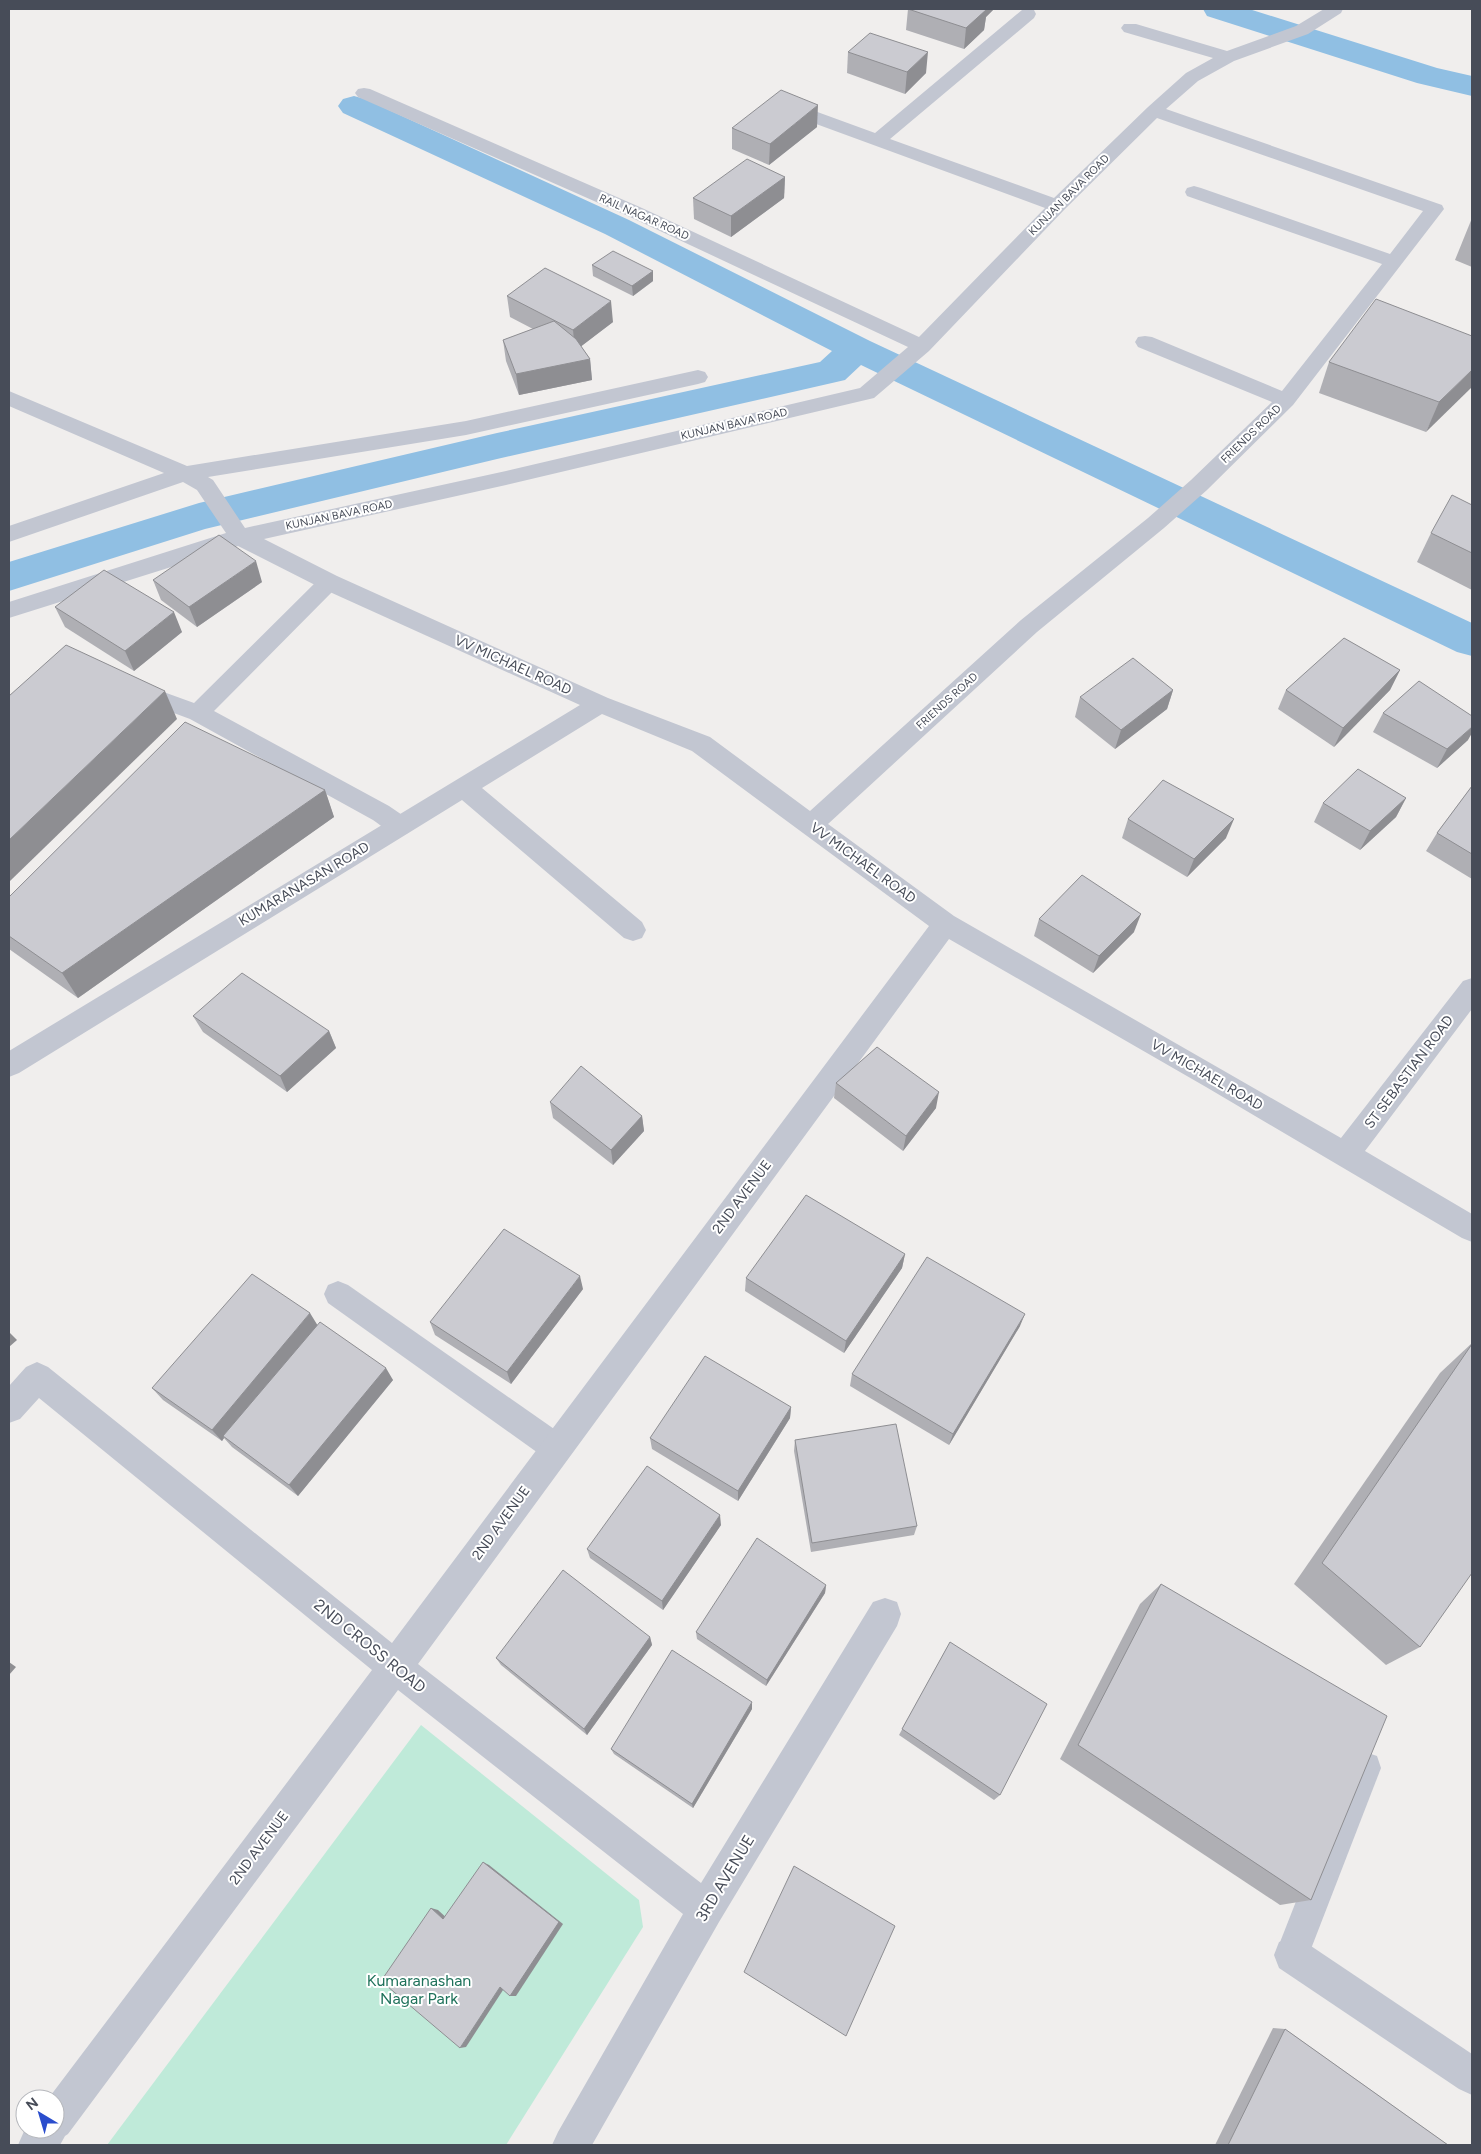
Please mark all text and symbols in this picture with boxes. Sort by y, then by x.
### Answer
street label: KUNJAN BAVA ROAD [1026,152,1112,238]
street label: RAIL NAGAR ROAD [597,191,691,243]
street label: FRIENDS ROAD [1218,402,1284,466]
street label: KUNJAN BAVA ROAD [680,405,789,443]
street label: KUNJAN BAVA ROAD [284,497,394,533]
street label: VV MICHAEL ROAD [452,632,574,698]
street label: FRIENDS ROAD [914,670,981,732]
street label: VV MICHAEL ROAD [807,819,919,907]
street label: KUMARANASAN ROAD [236,838,372,930]
street label: ST SEBASTIAN ROAD [1361,1012,1457,1132]
street label: VV MICHAEL ROAD [1148,1036,1266,1114]
street label: 2ND AVENUE [709,1157,775,1237]
street label: 2ND AVENUE [468,1483,534,1563]
street label: 2ND CROSS ROAD [310,1595,430,1697]
street label: 2ND AVENUE [226,1808,292,1888]
street label: 3RD AVENUE [692,1831,758,1925]
park label: Kumaranashan Nagar Park [367,1971,471,2008]
north arrow [15,2089,65,2139]
text: N [23,2094,42,2114]

